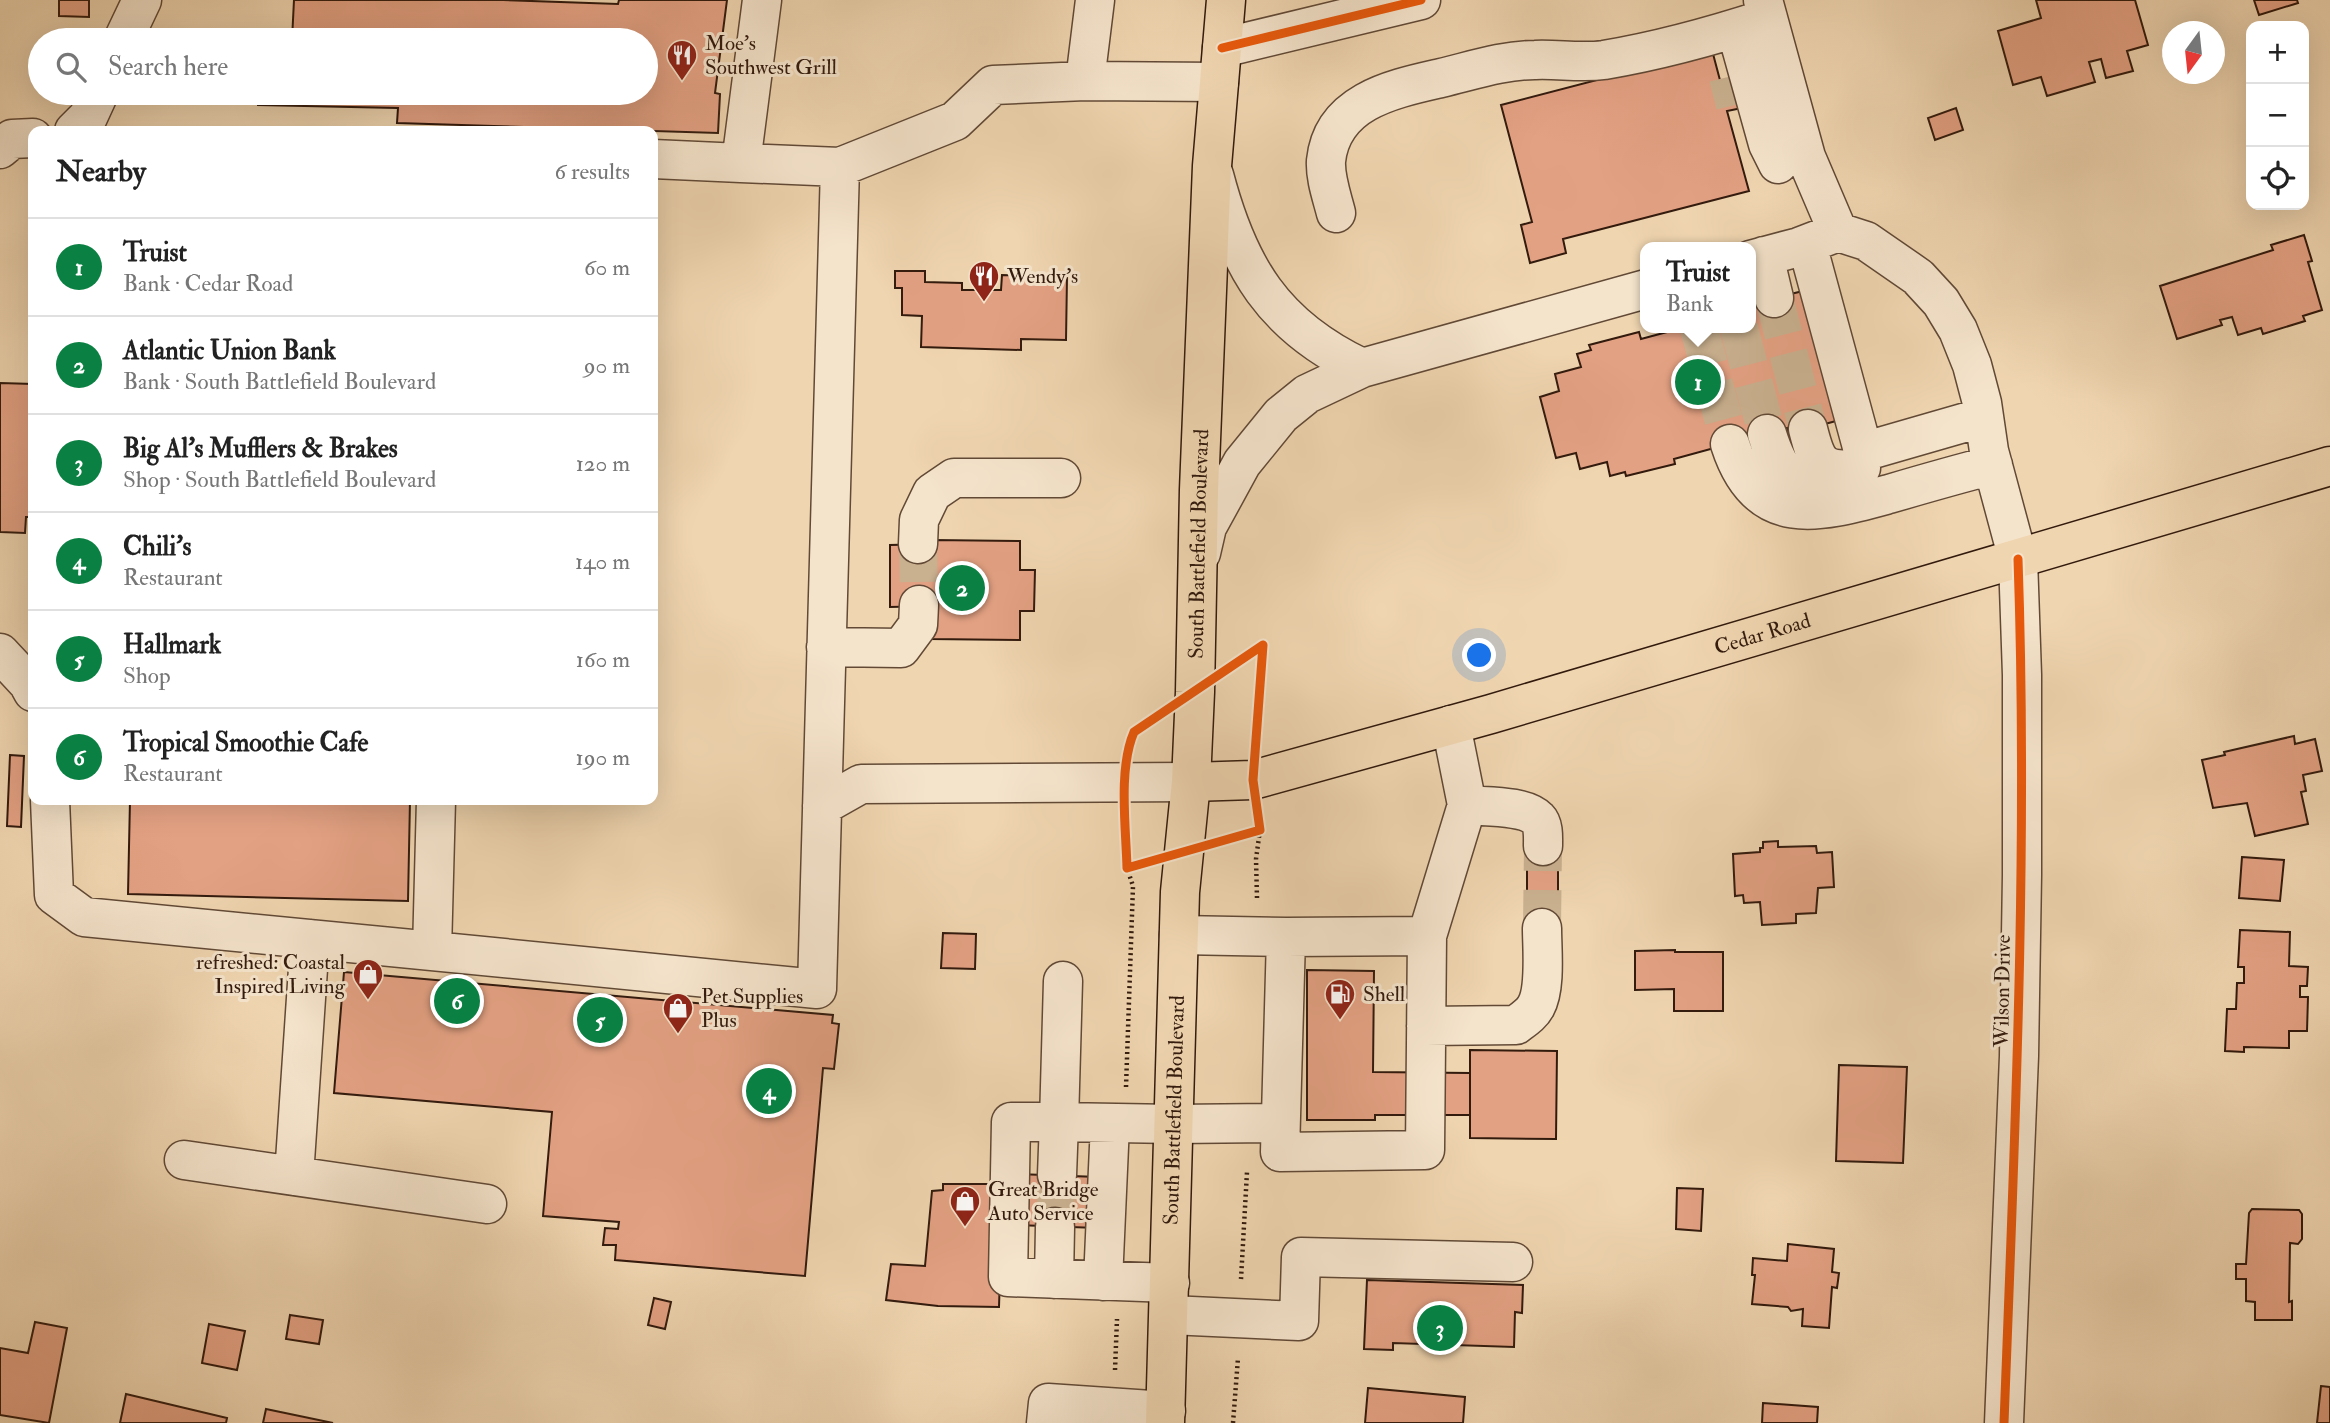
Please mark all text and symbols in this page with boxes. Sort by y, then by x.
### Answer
north arrow [2162,21,2225,84]
map controls [2246,21,2309,210]
button: + [2246,21,2309,84]
search box [28,28,658,105]
place label: Moe's Southwest Grill [705,30,838,81]
restaurant icon: Moe's Southwest Grill [665,38,699,82]
icon: search [52,48,90,86]
text: Search here [108,51,228,83]
button: − [2246,84,2309,147]
button: locate [2246,147,2309,210]
text: Nearby [56,153,146,190]
text: 6 results [555,157,630,186]
text: Truist [123,237,187,269]
popup [1640,242,1756,333]
text: 1 [75,253,83,282]
text: 60 m [584,253,630,282]
text: Truist [1666,257,1730,289]
restaurant icon: Wendy's [967,259,1001,303]
place label: Wendy's [1006,263,1078,290]
text: Bank · Cedar Road [123,269,293,298]
text: Bank [1666,289,1713,318]
text: Atlantic Union Bank [123,335,336,367]
text: 2 [73,351,85,380]
text: 90 m [584,351,630,380]
pin: 1 [1675,356,1721,408]
text: Bank · South Battlefield Boulevard [123,367,436,396]
street label: South Battlefield Boulevard [1183,428,1215,659]
text: Big Al's Mufflers & Brakes [123,433,398,465]
text: 3 [75,449,83,478]
text: 120 m [576,449,630,478]
text: Shop · South Battlefield Boulevard [123,465,436,494]
text: Chili's [123,531,191,563]
text: 4 [73,547,85,576]
text: 140 m [575,547,630,576]
pin: 2 [939,562,985,614]
text: Restaurant [123,563,223,592]
street label: Cedar Road [1711,607,1815,661]
text: Hallmark [123,629,221,661]
your location [1462,638,1496,672]
text: 5 [74,645,84,674]
text: 160 m [576,645,630,674]
text: Shop [123,661,171,690]
text: Tropical Smoothie Cafe [123,727,368,759]
text: 6 [73,743,85,772]
text: 190 m [576,743,630,772]
text: Restaurant [123,759,223,788]
street label: Wilson Drive [1988,934,2017,1049]
place label: refreshed: Coastal Inspired Living [196,949,346,1000]
shop icon: refreshed: Coastal Inspired Living [351,957,385,1001]
pin: 6 [434,975,480,1027]
fuel station icon: Shell [1323,977,1357,1021]
place label: Shell [1363,981,1406,1008]
place label: Pet Supplies Plus [701,983,803,1034]
shop icon: Pet Supplies Plus [661,991,695,1035]
pin: 5 [577,994,623,1046]
street label: South Battlefield Boulevard [1158,994,1191,1225]
pin: 4 [746,1065,792,1117]
place label: Great Bridge Auto Service [987,1176,1099,1227]
shop icon: Great Bridge Auto Service [948,1184,982,1228]
pin: 3 [1417,1302,1463,1354]

